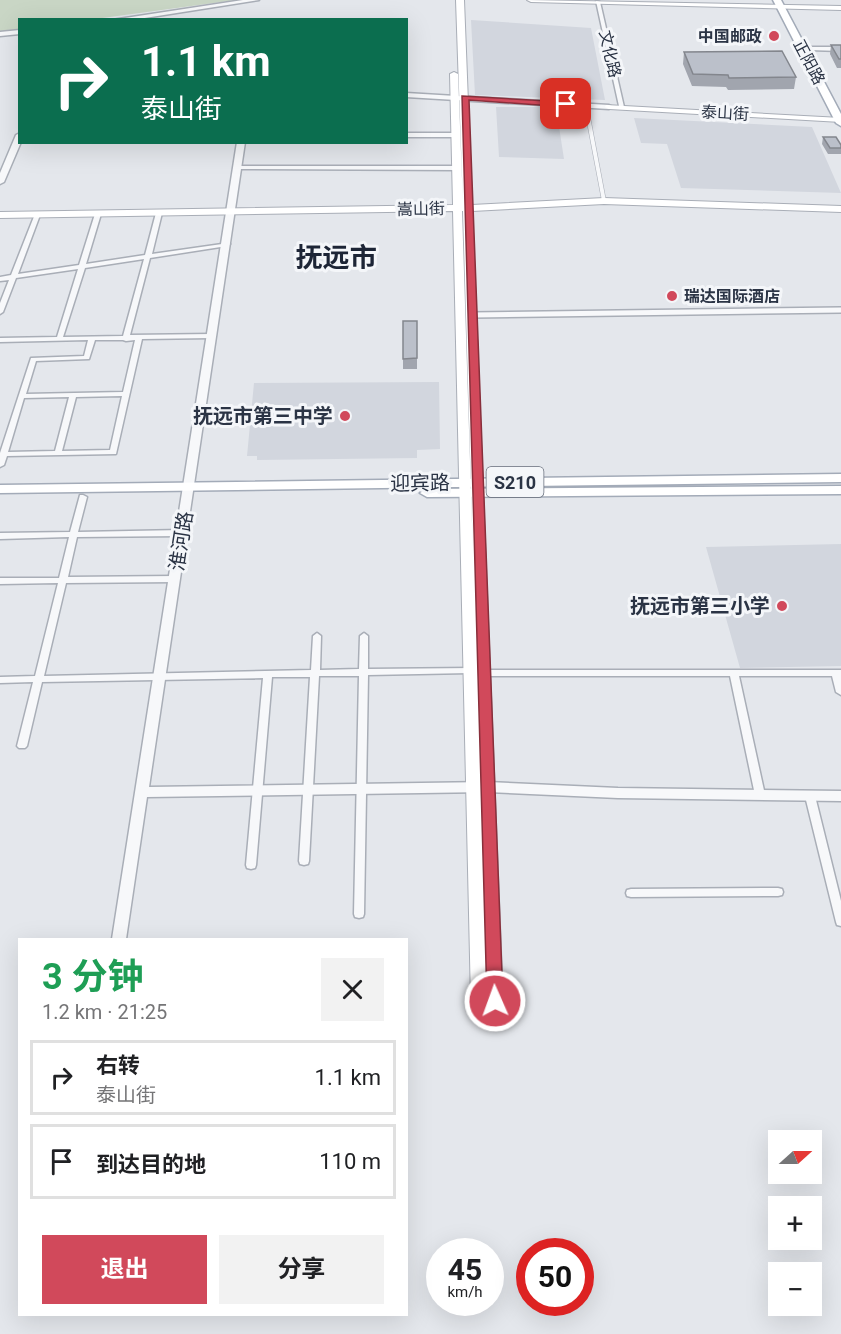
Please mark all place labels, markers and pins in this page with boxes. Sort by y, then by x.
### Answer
place label: 中国邮政 [698,27,762,46]
marker: 中国邮政 [767,29,781,43]
pin [540,78,591,129]
place label: 瑞达国际酒店 [684,287,780,306]
marker: 瑞达国际酒店 [665,289,679,303]
place label: 抚远市第三中学 [193,404,333,428]
marker: 抚远市第三中学 [338,409,352,423]
place label: 抚远市第三小学 [630,594,770,618]
marker: 抚远市第三小学 [775,599,789,613]

